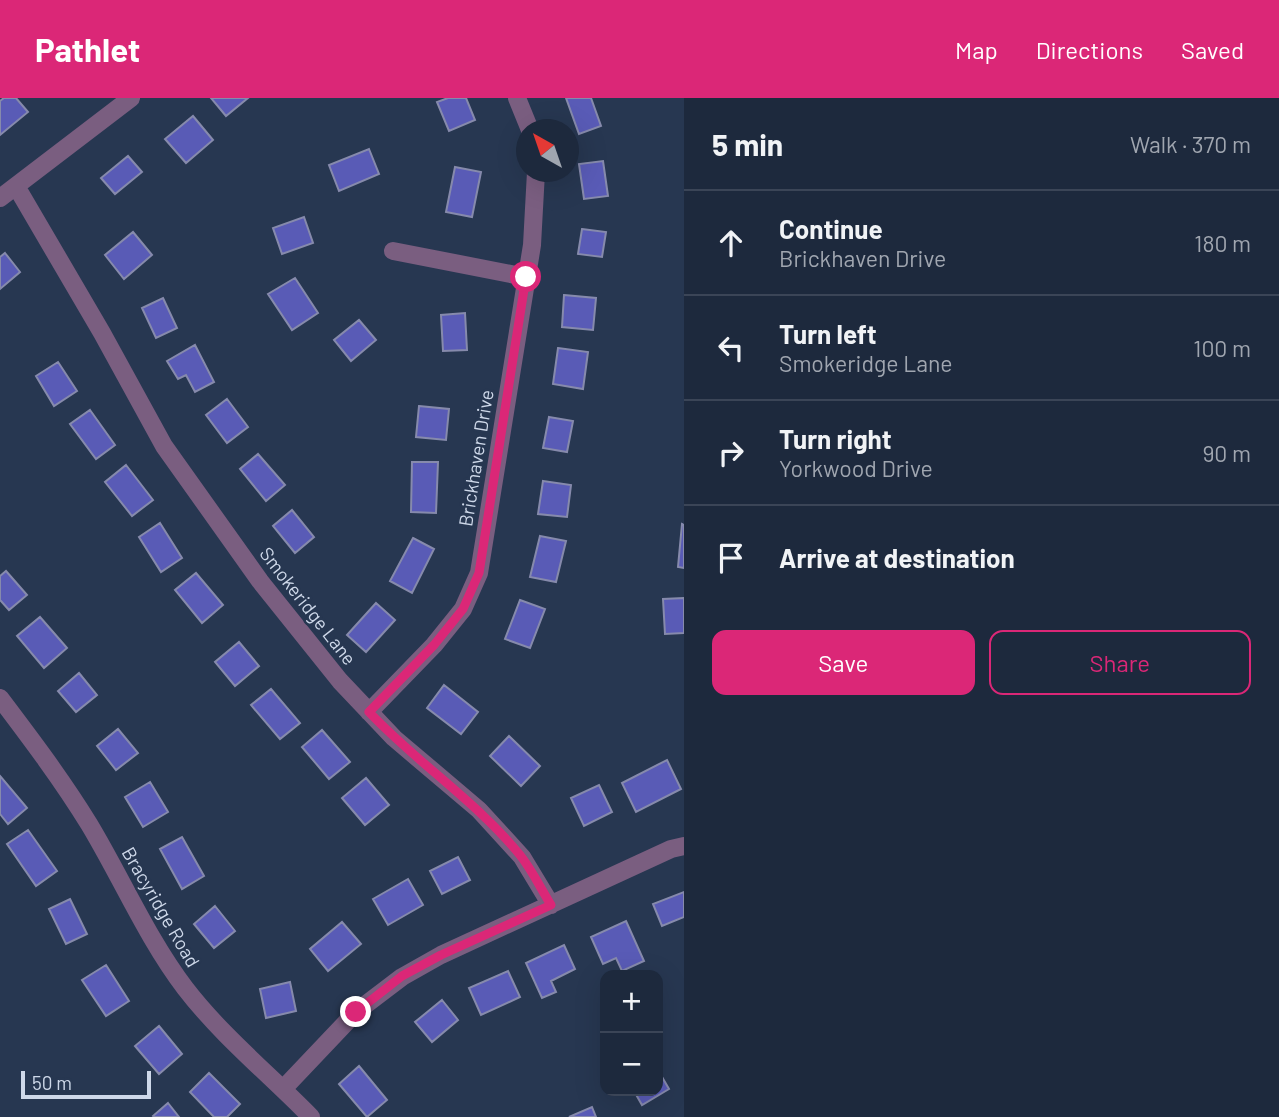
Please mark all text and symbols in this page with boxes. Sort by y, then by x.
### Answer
text: Pathlet [35,29,140,69]
text: Map [955,35,998,64]
text: Directions [1036,35,1143,64]
text: Saved [1181,35,1244,64]
north arrow [516,119,579,182]
text: 5 min [712,126,783,162]
text: Walk · 370 m [1130,130,1251,158]
text: Continue [779,213,883,244]
icon: ahead [712,224,750,262]
text: 180 m [1194,229,1251,257]
text: Brickhaven Drive [779,244,946,272]
route start [510,261,541,292]
text: Turn left [779,318,877,349]
icon: left [712,329,750,367]
text: 100 m [1193,334,1251,362]
text: Smokeridge Lane [779,349,952,377]
street label: Brickhaven Drive [453,388,498,528]
text: Turn right [779,423,892,454]
icon: right [712,434,750,472]
text: 90 m [1202,439,1251,467]
text: Yorkwood Drive [779,454,933,482]
icon: arrive [712,539,750,577]
street label: Smokeridge Lane [255,542,362,669]
text: Arrive at destination [779,542,1015,573]
button: Save [712,630,975,695]
button: Share [989,630,1251,695]
street label: Bracyridge Road [118,842,205,971]
map controls [600,970,663,1096]
button: + [600,970,663,1033]
route end [340,996,371,1027]
button: − [600,1033,663,1096]
scale bar [21,1068,150,1100]
text: 50 m [32,1071,72,1094]

